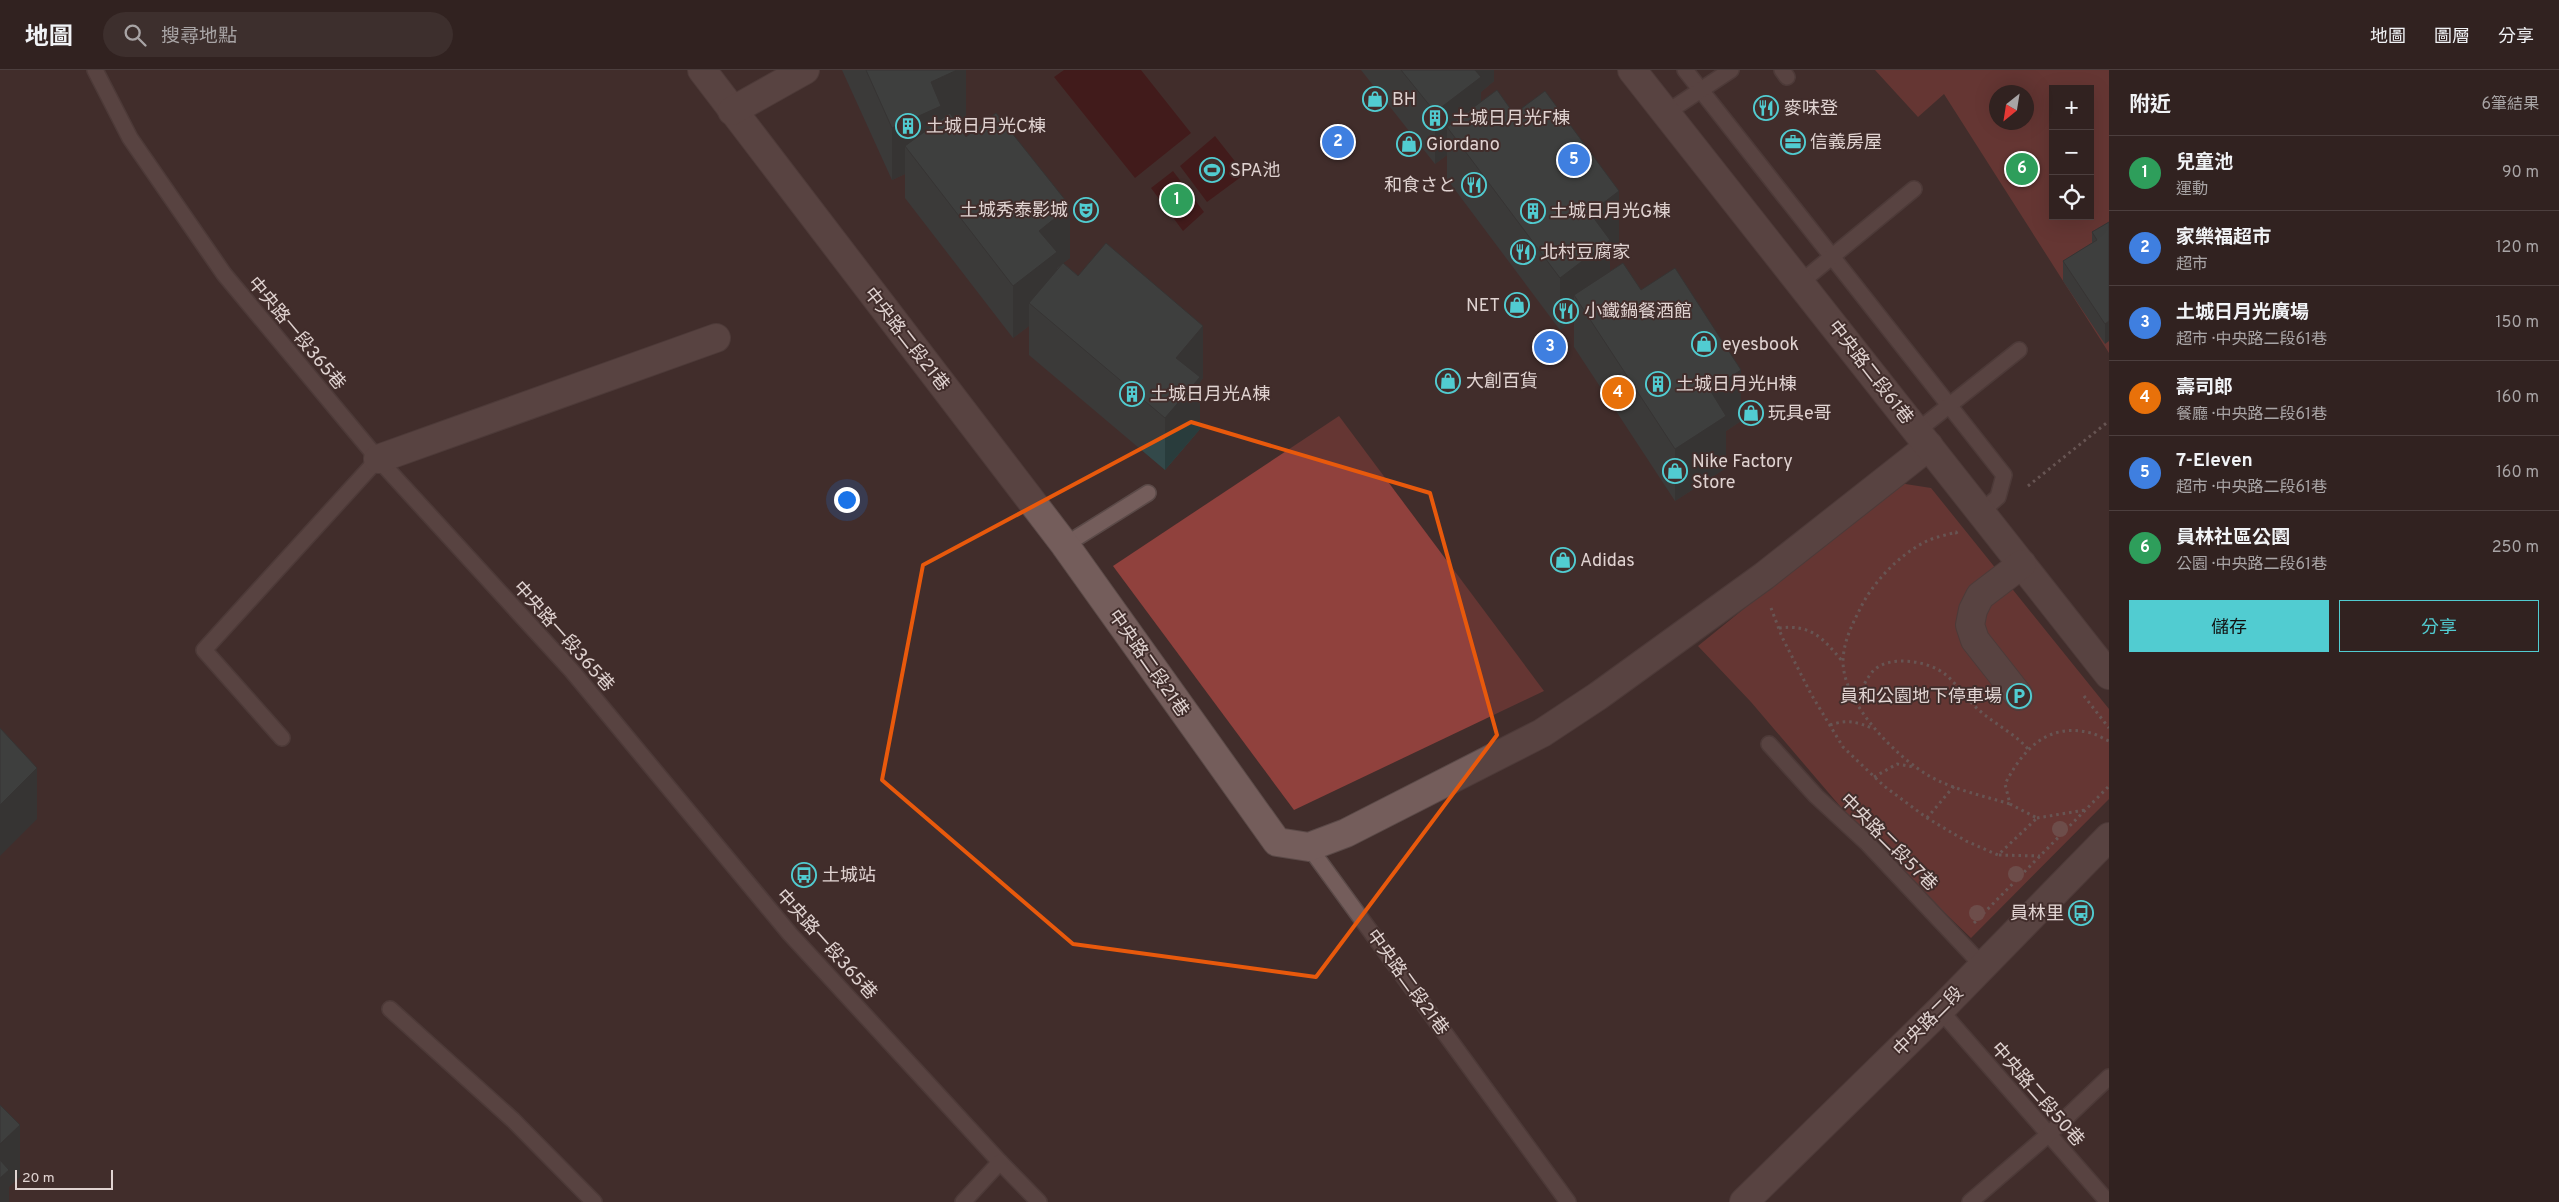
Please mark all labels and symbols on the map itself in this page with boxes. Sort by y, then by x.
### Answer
north arrow [1989,85,2034,130]
shop icon: BH [1362,86,1388,112]
place label: BH [1392,89,1416,112]
restaurant icon: 麥味登 [1753,95,1779,121]
place label: 麥味登 [1784,98,1838,121]
building icon: 土城日月光F棟 [1422,105,1448,131]
place label: 土城日月光F棟 [1452,108,1570,131]
building icon: 土城日月光C棟 [895,113,921,139]
place label: 土城日月光C棟 [926,116,1046,139]
pin: 2 [1322,123,1354,161]
office icon: 信義房屋 [1780,129,1806,155]
shop icon: Giordano [1396,131,1422,157]
place label: 信義房屋 [1810,132,1882,155]
place label: Giordano [1426,134,1500,157]
pin: 5 [1558,141,1590,179]
pin: 6 [2006,150,2038,188]
sports icon: SPA池 [1199,157,1225,183]
place label: SPA池 [1230,160,1281,183]
restaurant icon: 和食さと [1461,172,1487,198]
place label: 和食さと [1384,175,1456,198]
pin: 1 [1161,181,1193,219]
theatre icon: 土城秀泰影城 [1073,197,1099,223]
building icon: 土城日月光G棟 [1520,198,1546,224]
place label: 土城秀泰影城 [960,200,1068,223]
place label: 土城日月光G棟 [1550,201,1670,224]
restaurant icon: 北村豆腐家 [1510,239,1536,265]
place label: 北村豆腐家 [1540,242,1630,265]
street label: 中央路一段365巷 [242,273,350,395]
street label: 中央路二段21巷 [858,283,954,397]
shop icon: NET [1504,292,1530,318]
place label: NET [1466,295,1500,318]
restaurant icon: 小鐵鍋餐酒館 [1553,298,1579,324]
place label: 小鐵鍋餐酒館 [1584,301,1692,324]
street label: 中央路二段61巷 [1822,316,1918,429]
pin: 3 [1534,328,1566,366]
shop icon: eyesbook [1691,331,1717,357]
place label: eyesbook [1722,334,1799,357]
shop icon: 大創百貨 [1435,368,1461,394]
place label: 大創百貨 [1466,371,1538,394]
building icon: 土城日月光H棟 [1645,371,1671,397]
pin: 4 [1602,374,1634,412]
place label: 土城日月光H棟 [1676,374,1797,397]
building icon: 土城日月光A棟 [1119,381,1145,407]
place label: 土城日月光A棟 [1150,384,1270,407]
shop icon: 玩具e哥 [1738,400,1764,426]
place label: 玩具e哥 [1768,403,1832,426]
place label: Nike Factory Store [1692,451,1793,495]
shop icon: Nike Factory Store [1662,458,1688,484]
your location [834,487,860,513]
shop icon: Adidas [1550,547,1576,573]
place label: Adidas [1580,550,1635,573]
street label: 中央路一段365巷 [507,577,619,697]
street label: 中央路二段21巷 [1102,606,1193,722]
parking icon: 員和公園地下停車場 [2006,683,2032,709]
place label: 員和公園地下停車場 [1840,686,2002,709]
street label: 中央路二段57巷 [1834,790,1941,897]
bus stop icon: 土城站 [791,862,817,888]
place label: 土城站 [822,865,876,888]
street label: 中央路一段365巷 [770,885,882,1005]
bus stop icon: 員林里 [2068,900,2094,926]
place label: 員林里 [2010,903,2064,926]
street label: 中央路二段21巷 [1361,925,1453,1041]
street label: 中央路二段 [1889,982,1969,1062]
street label: 中央路二段50巷 [1985,1038,2088,1152]
scale bar [15,1167,112,1190]

